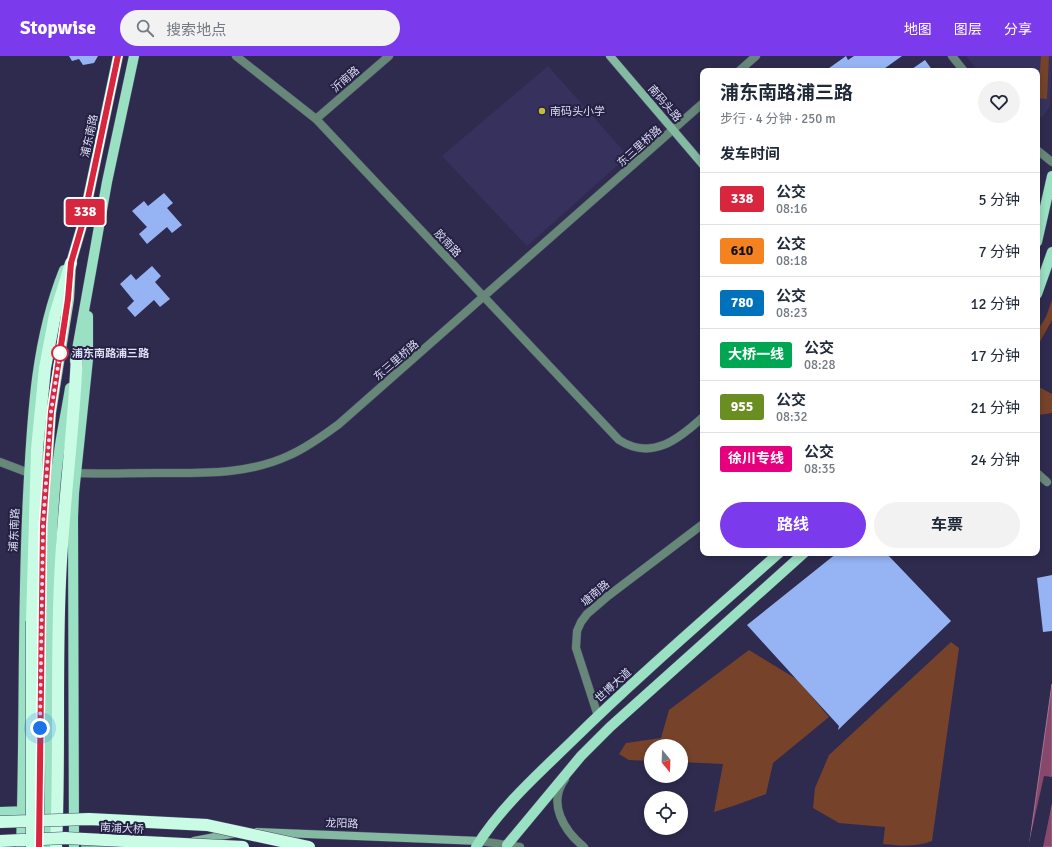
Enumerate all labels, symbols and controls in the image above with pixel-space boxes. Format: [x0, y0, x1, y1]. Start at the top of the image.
search box [120, 10, 400, 46]
text: Stopwise [20, 16, 96, 40]
icon: search [134, 17, 156, 39]
text: 搜索地点 [166, 21, 226, 39]
text: 地图 [904, 21, 932, 38]
text: 图层 [954, 21, 982, 38]
text: 分享 [1004, 21, 1032, 38]
street label: 沂南路 [329, 64, 362, 95]
text: 浦东南路浦三路 [720, 81, 853, 105]
button: heart [978, 81, 1020, 123]
street label: 南码头路 [645, 82, 684, 124]
place label: 南码头小学 [550, 105, 605, 118]
marker: 南码头小学 [537, 106, 547, 116]
text: 步行 · 4 分钟 · 250 m [720, 111, 836, 127]
street label: 浦东南路 [79, 113, 100, 159]
street label: 东三里桥路 [615, 123, 664, 170]
text: 发车时间 [720, 145, 780, 163]
text: 公交 [776, 183, 806, 201]
text: 338 [731, 190, 753, 207]
text: 5 分钟 [979, 191, 1020, 209]
line badge: 338 [62, 199, 108, 225]
text: 08:16 [776, 201, 808, 217]
text: 338 [74, 203, 96, 220]
street label: 胶南路 [432, 227, 464, 260]
text: 公交 [776, 235, 806, 253]
text: 610 [731, 242, 753, 259]
text: 7 分钟 [979, 243, 1020, 261]
text: 08:18 [776, 253, 808, 269]
text: 公交 [776, 287, 806, 305]
text: 780 [731, 294, 753, 311]
text: 12 分钟 [970, 295, 1020, 313]
text: 08:23 [776, 305, 808, 321]
street label: 东三里桥路 [371, 337, 421, 383]
text: 公交 [804, 339, 834, 357]
marker: 浦东南路浦三路 [51, 344, 69, 362]
text: 大桥一线 [728, 346, 784, 363]
place label: 浦东南路浦三路 [72, 347, 150, 360]
text: 17 分钟 [970, 347, 1020, 365]
text: 08:28 [804, 357, 836, 373]
text: 公交 [776, 391, 806, 409]
text: 955 [731, 398, 753, 415]
text: 21 分钟 [970, 399, 1020, 417]
text: 08:32 [776, 409, 808, 425]
text: 公交 [804, 443, 834, 461]
text: 徐川专线 [728, 450, 784, 467]
text: 24 分钟 [970, 451, 1020, 469]
text: 08:35 [804, 461, 836, 477]
button: 路线 [720, 502, 866, 548]
button: 车票 [874, 502, 1020, 548]
street label: 浦东南路 [7, 508, 22, 552]
street label: 塘南路 [579, 578, 612, 609]
street label: 世博大道 [593, 666, 634, 705]
your location [30, 718, 50, 738]
north arrow [644, 739, 688, 783]
map controls [644, 739, 688, 835]
button: locate [644, 791, 688, 835]
street label: 龙阳路 [325, 816, 359, 831]
street label: 南浦大桥 [100, 821, 144, 836]

